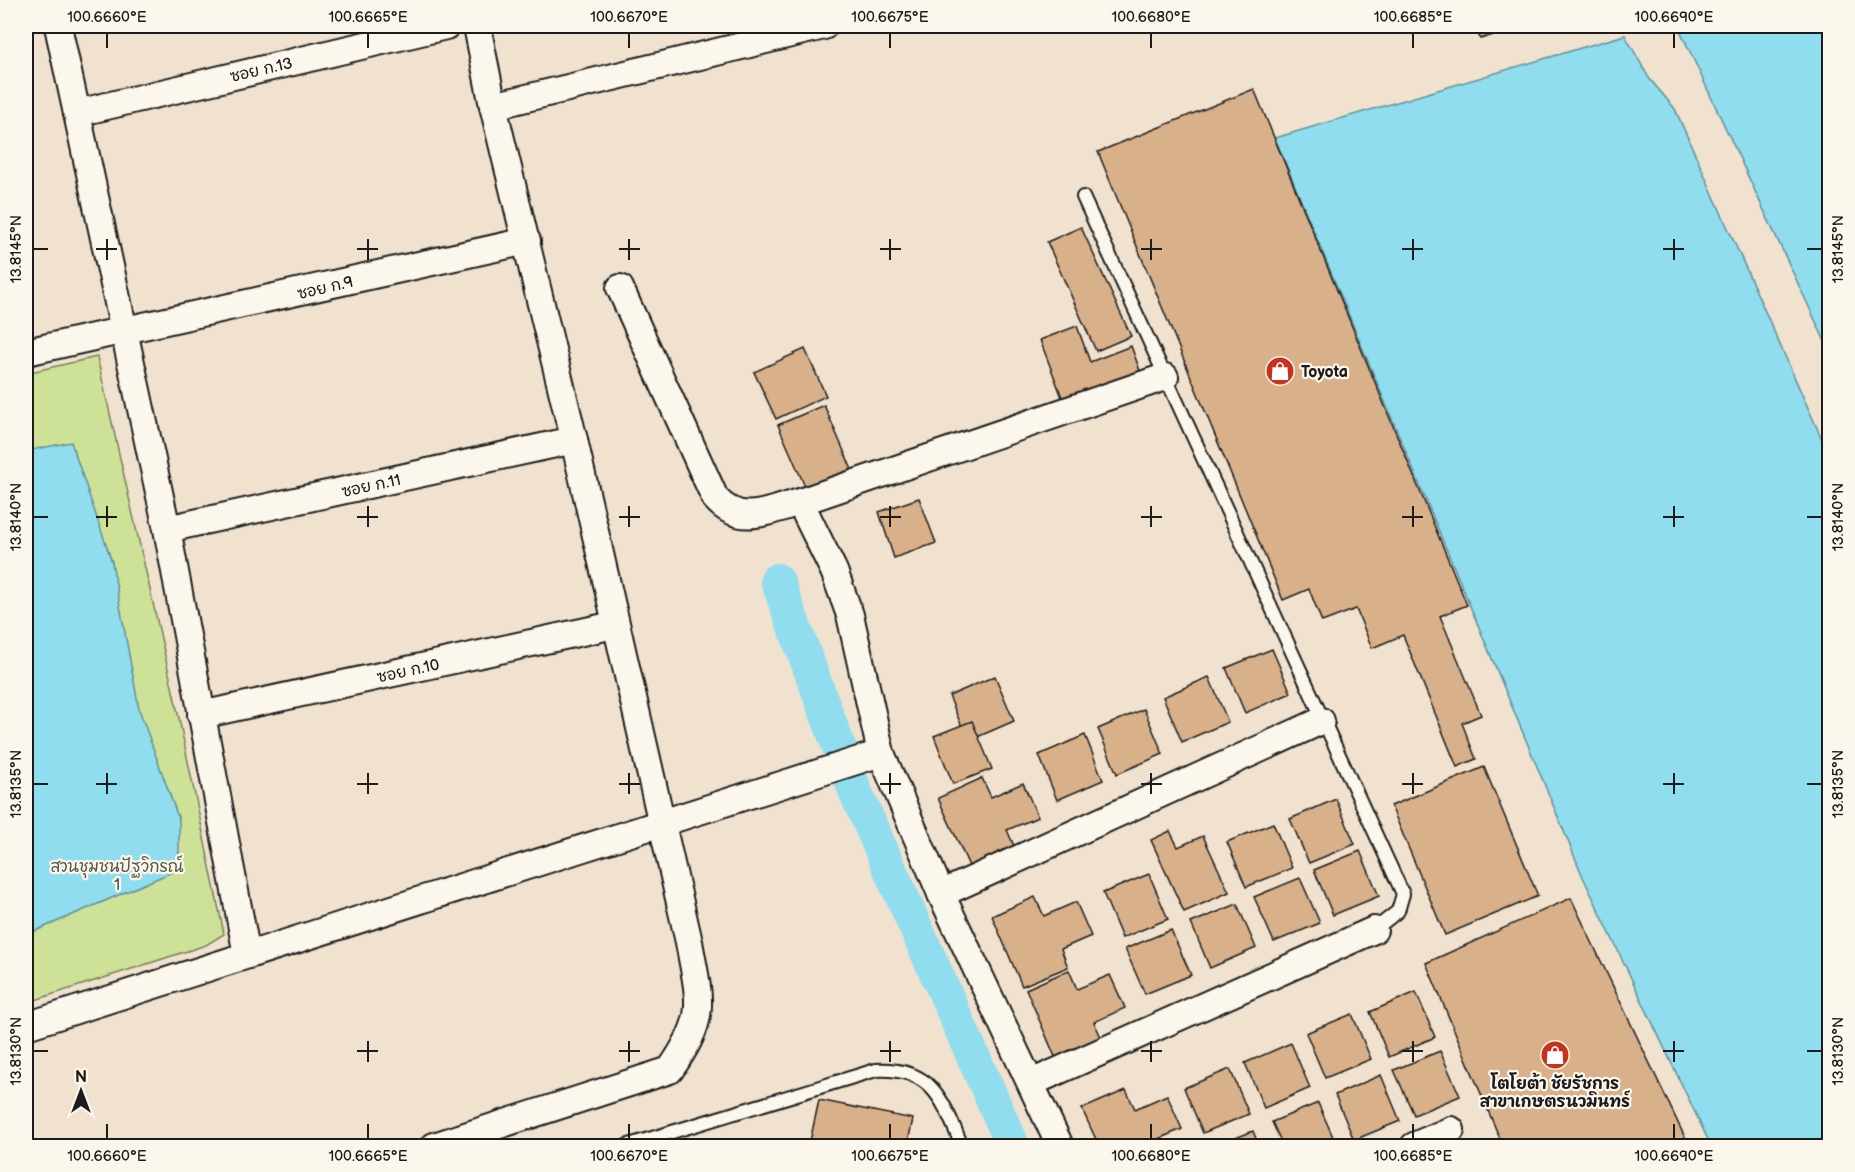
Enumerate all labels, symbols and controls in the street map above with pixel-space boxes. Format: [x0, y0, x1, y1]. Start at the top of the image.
text: 100.6660°E [67, 8, 147, 27]
text: 100.6665°E [328, 8, 408, 27]
text: 100.6670°E [590, 8, 668, 27]
text: 100.6675°E [851, 8, 929, 27]
text: 100.6680°E [1111, 8, 1191, 27]
text: 100.6685°E [1374, 8, 1452, 27]
text: 100.6690°E [1635, 8, 1714, 27]
street label: ซอย ก.13 [228, 54, 295, 87]
text: 13.8145°N [7, 215, 26, 283]
text: 13.8145°N [1829, 215, 1848, 283]
street label: ซอย ก.9 [296, 273, 355, 304]
shop icon: Toyota [1264, 355, 1296, 387]
place label: Toyota [1301, 363, 1348, 382]
street label: ซอย ก.11 [340, 471, 403, 502]
text: 13.8140°N [7, 483, 26, 551]
text: 13.8140°N [1829, 483, 1848, 551]
street label: ซอย ก.10 [375, 656, 441, 687]
text: 13.8135°N [7, 750, 26, 818]
text: 13.8135°N [1829, 750, 1848, 818]
park label: สวนชุมชนปัฐวิกรณ์ 1 [50, 855, 184, 895]
text: 13.8130°N [7, 1017, 26, 1085]
text: 13.8130°N [1829, 1017, 1848, 1085]
shop icon: โตโยต้า ชัยรัชการ สาขาเกษตรนวมินทร์ [1539, 1039, 1571, 1071]
north arrow [51, 1061, 111, 1121]
text: N [75, 1068, 87, 1087]
place label: โตโยต้า ชัยรัชการ สาขาเกษตรนวมินทร์ [1480, 1072, 1630, 1112]
text: 100.6660°E [67, 1147, 147, 1166]
text: 100.6665°E [328, 1147, 408, 1166]
text: 100.6670°E [590, 1147, 668, 1166]
text: 100.6675°E [851, 1147, 929, 1166]
text: 100.6680°E [1111, 1147, 1191, 1166]
text: 100.6685°E [1374, 1147, 1452, 1166]
text: 100.6690°E [1635, 1147, 1714, 1166]

